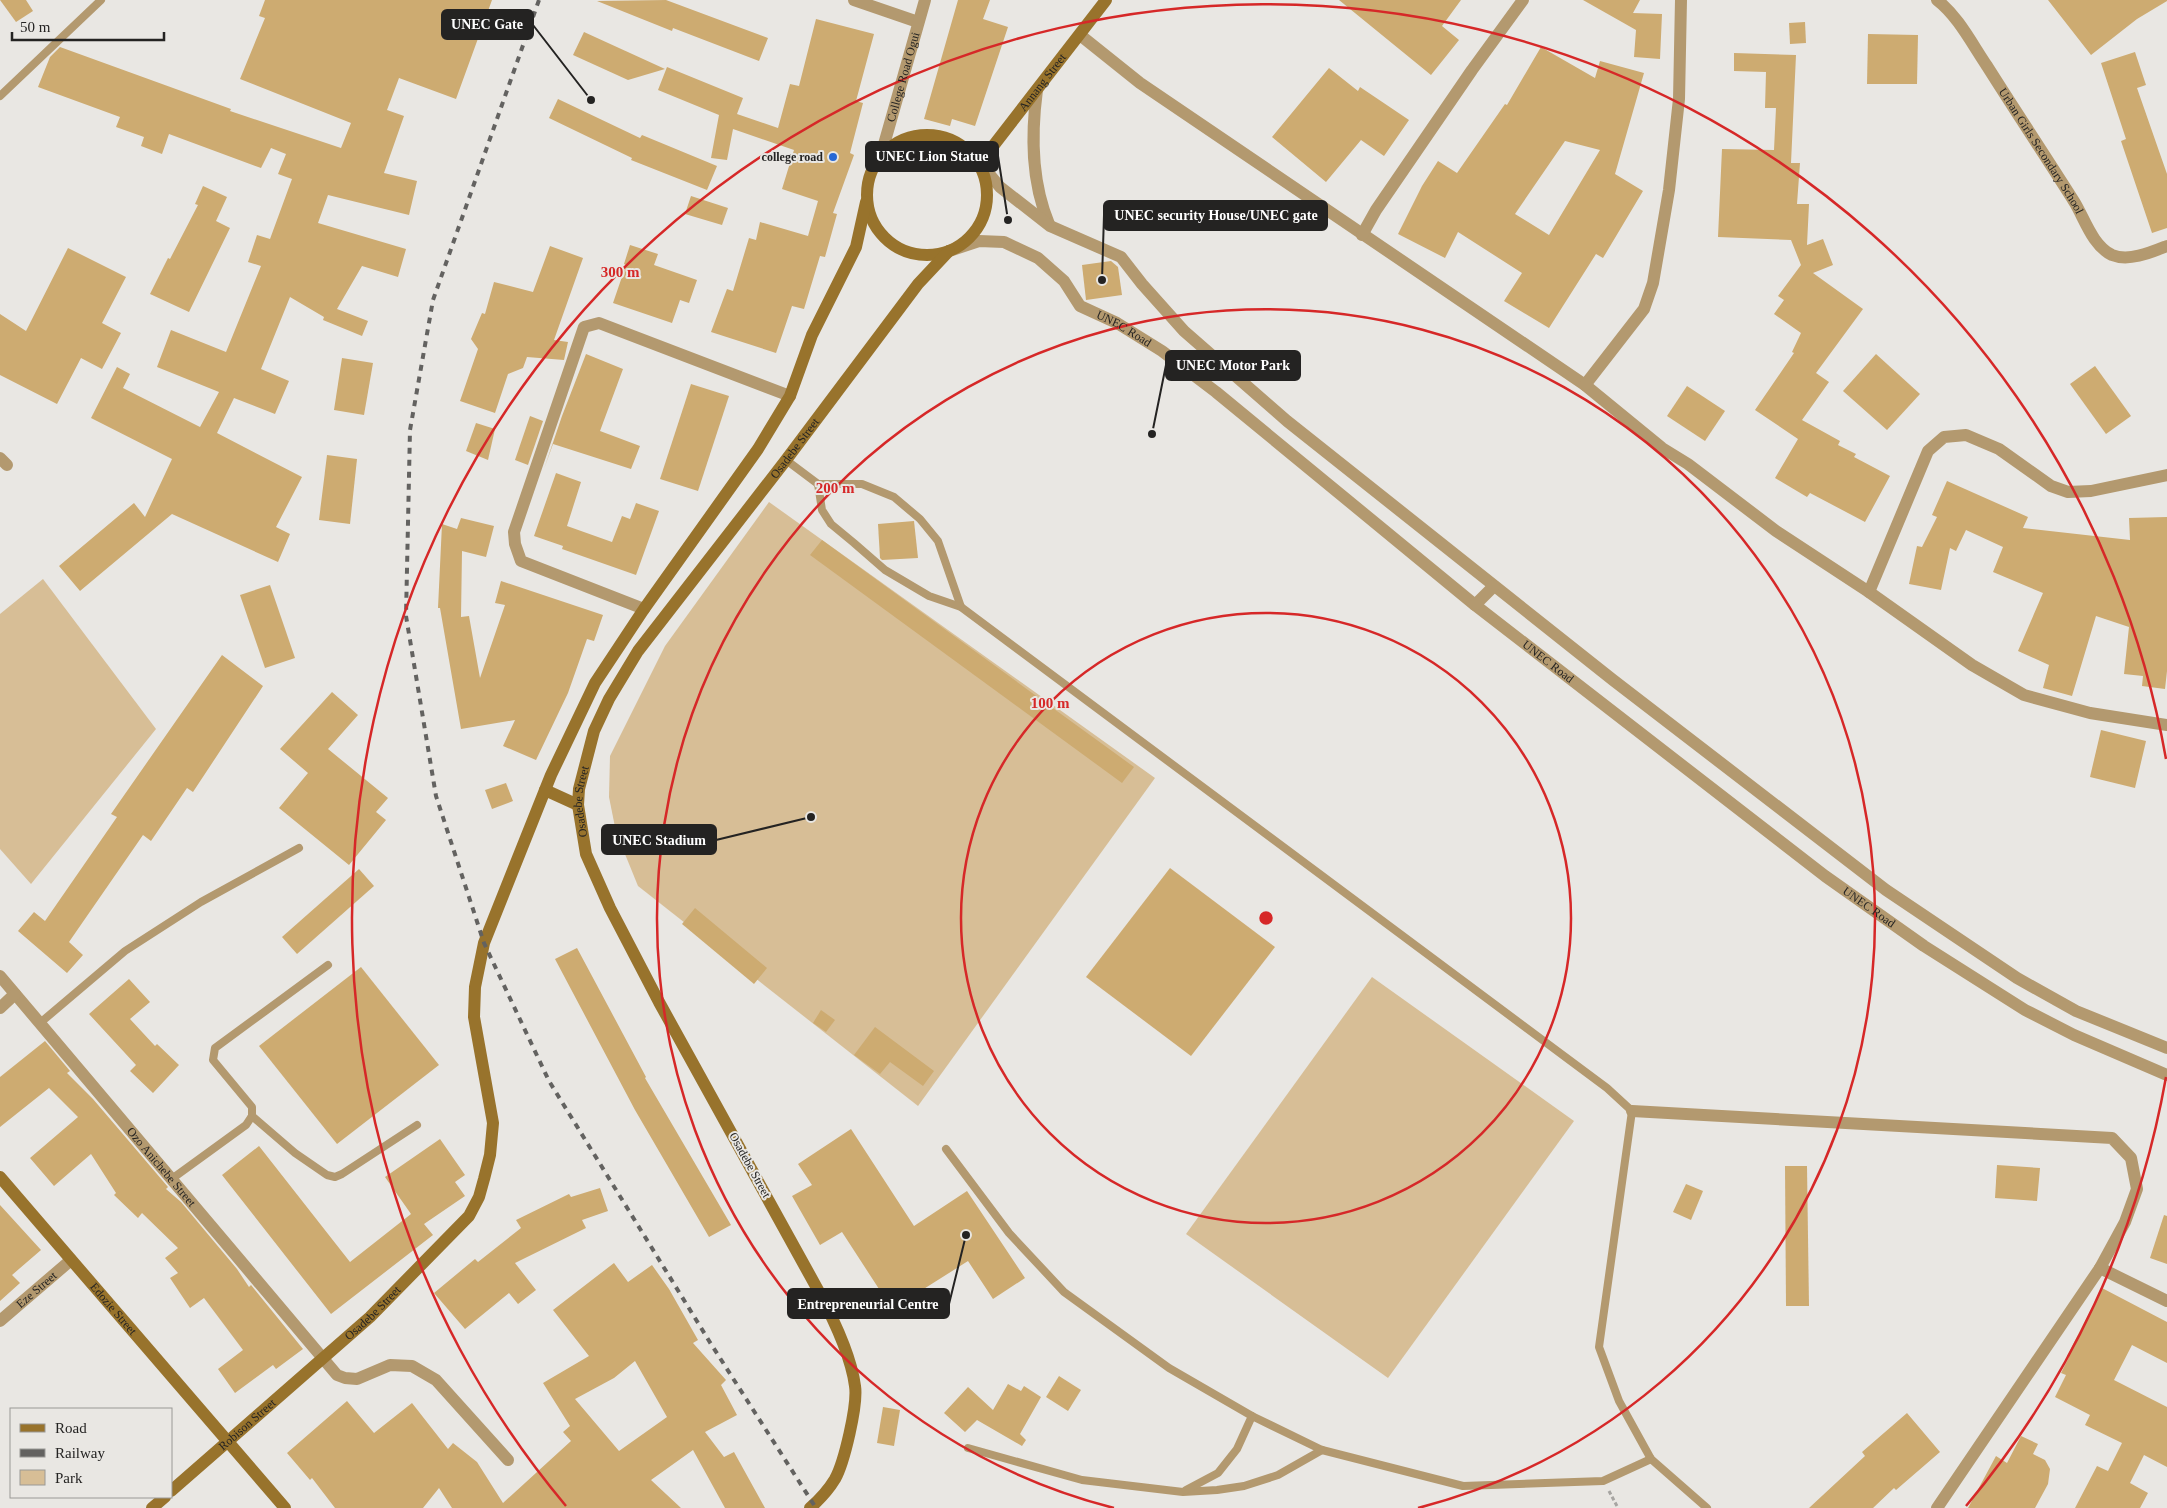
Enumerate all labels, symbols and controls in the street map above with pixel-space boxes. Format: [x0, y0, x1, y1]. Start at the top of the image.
scale bar [12, 10, 165, 42]
callout: UNEC Gate [442, 10, 533, 39]
text: UNEC Gate [451, 17, 523, 32]
text: 50 m [20, 19, 51, 35]
street label: College Road Ogui [884, 30, 923, 124]
street label: Annang Street [1016, 50, 1069, 114]
street label: Urban Girls Secondary School [1996, 85, 2087, 217]
callout: UNEC Lion Statue [866, 142, 998, 171]
text: UNEC Lion Statue [876, 149, 988, 164]
place label: college road [762, 150, 823, 164]
marker: college road [827, 151, 839, 163]
callout: UNEC security House/UNEC gate [1104, 201, 1327, 230]
text: UNEC security House/UNEC gate [1114, 208, 1318, 223]
text: 300 m [601, 264, 640, 280]
street label: UNEC Road [1094, 308, 1154, 350]
callout: UNEC Motor Park [1166, 351, 1300, 380]
text: UNEC Motor Park [1176, 358, 1290, 373]
street label: Osadebe Street [767, 415, 822, 481]
text: 200 m [816, 480, 855, 496]
street label: UNEC Road [1520, 637, 1577, 686]
text: 100 m [1031, 695, 1070, 711]
street label: Osadebe Street [571, 764, 592, 838]
callout: UNEC Stadium [602, 825, 716, 854]
text: UNEC Stadium [612, 833, 706, 848]
street label: UNEC Road [1840, 884, 1898, 930]
centre of rings [1257, 909, 1275, 927]
street label: Ozo Anichebe Street [124, 1125, 199, 1210]
street label: Osadebe Street [726, 1130, 774, 1201]
street label: Eze Street [13, 1268, 60, 1311]
street label: Edozie Street [87, 1280, 140, 1338]
street label: Osadebe Street [342, 1282, 404, 1343]
callout: Entrepreneurial Centre [788, 1289, 949, 1318]
text: Entrepreneurial Centre [797, 1297, 939, 1312]
street label: Robison Street [216, 1395, 279, 1453]
legend [10, 1408, 172, 1498]
text: Road [55, 1420, 87, 1436]
text: Railway [55, 1445, 105, 1461]
text: Park [55, 1470, 83, 1486]

